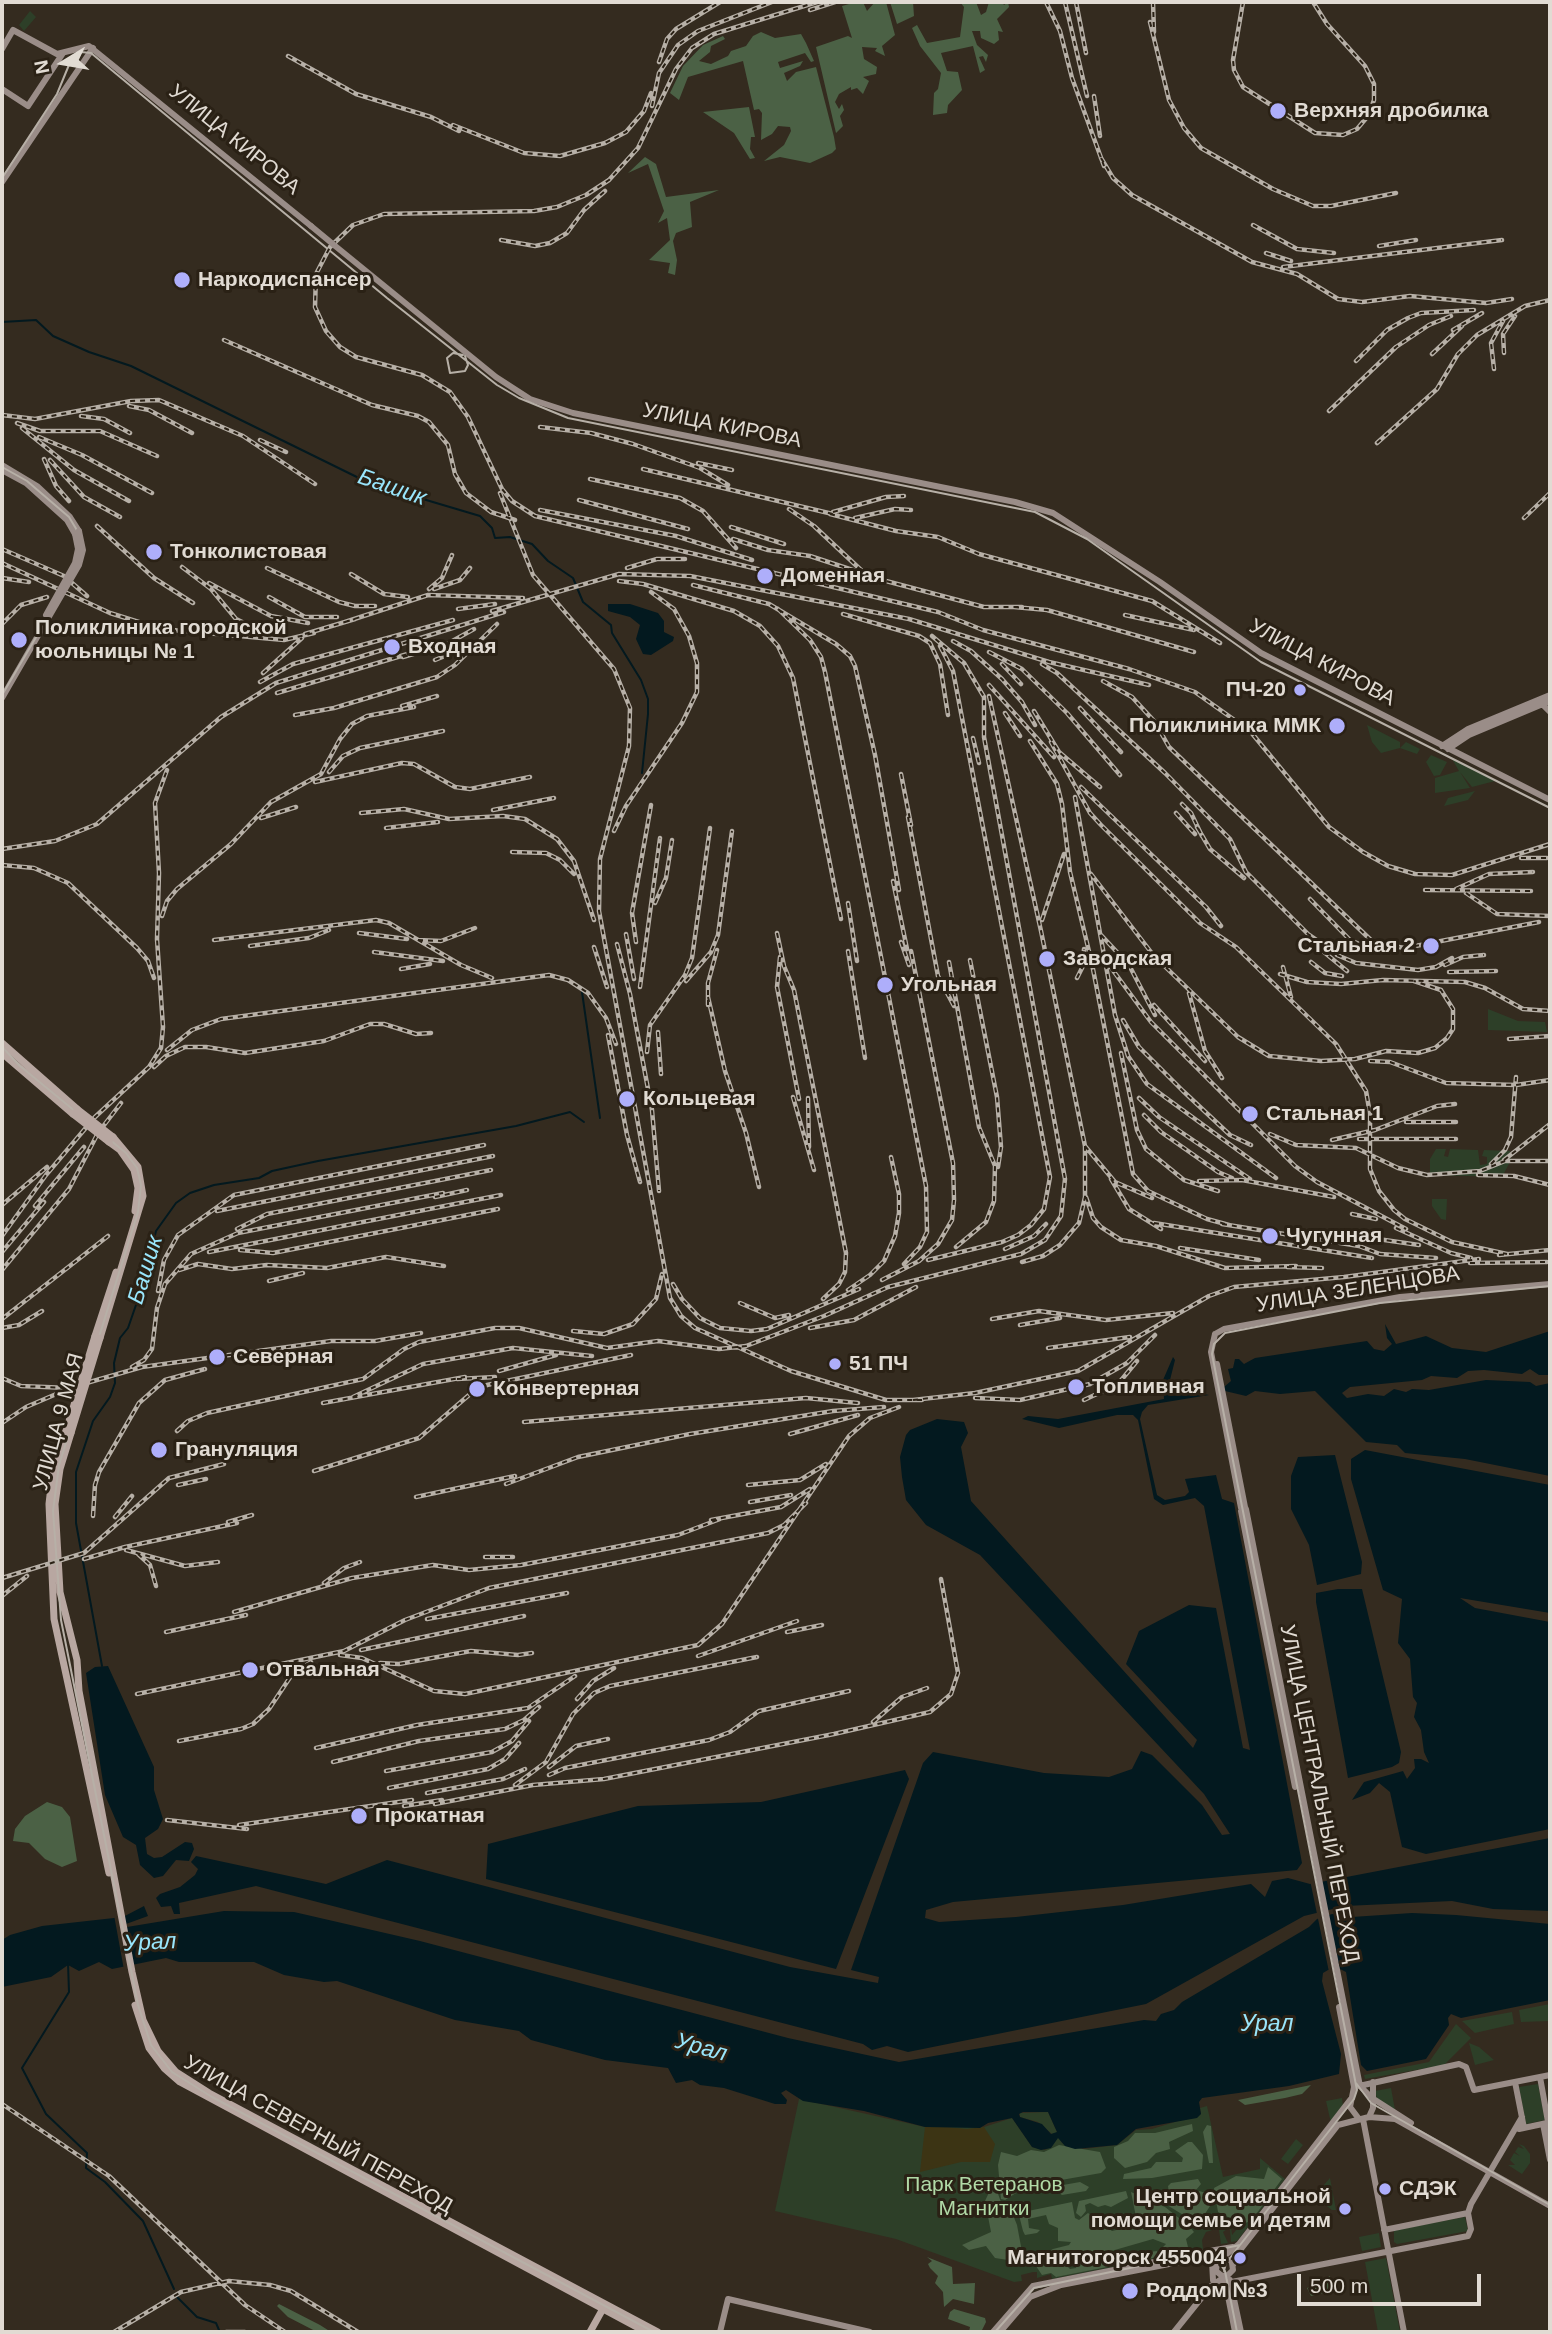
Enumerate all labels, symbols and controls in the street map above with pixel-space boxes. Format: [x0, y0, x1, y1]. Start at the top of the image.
north arrow [28, 28, 98, 98]
text: N [30, 58, 54, 76]
street label: УЛИЦА КИРОВА [163, 79, 305, 201]
place label: Верхняя дробилка [1294, 98, 1488, 124]
marker: Верхняя дробилка [1268, 101, 1288, 121]
place label: Наркодиспансер [198, 267, 372, 293]
marker: Наркодиспансер [172, 270, 192, 290]
street label: УЛИЦА КИРОВА [640, 398, 804, 454]
water label: Башик [354, 463, 430, 513]
place label: Тонколистовая [170, 539, 327, 565]
marker: Тонколистовая [144, 542, 164, 562]
place label: Доменная [781, 563, 885, 589]
marker: Доменная [755, 566, 775, 586]
street label: УЛИЦА КИРОВА [1245, 614, 1399, 712]
place label: Поликлиника городской юольницы № 1 [35, 615, 287, 665]
marker: Поликлиника городской юольницы № 1 [9, 630, 29, 650]
place label: Входная [408, 634, 497, 660]
marker: Входная [382, 637, 402, 657]
place label: ПЧ-20 [1226, 677, 1286, 703]
marker: ПЧ-20 [1292, 682, 1308, 698]
place label: Поликлиника ММК [1129, 713, 1321, 739]
marker: Поликлиника ММК [1327, 716, 1347, 736]
place label: Стальная 2 [1297, 933, 1415, 959]
marker: Стальная 2 [1421, 936, 1441, 956]
place label: Заводская [1063, 946, 1172, 972]
marker: Заводская [1037, 949, 1057, 969]
place label: Угольная [901, 972, 997, 998]
marker: Угольная [875, 975, 895, 995]
place label: Кольцевая [643, 1086, 756, 1112]
marker: Кольцевая [617, 1089, 637, 1109]
place label: Стальная 1 [1266, 1101, 1384, 1127]
marker: Стальная 1 [1240, 1104, 1260, 1124]
place label: Чугунная [1286, 1223, 1382, 1249]
marker: Чугунная [1260, 1226, 1280, 1246]
water label: Башик [122, 1232, 170, 1308]
street label: УЛИЦА ЗЕЛЕНЦОВА [1255, 1262, 1461, 1318]
place label: Северная [233, 1344, 334, 1370]
marker: Северная [207, 1347, 227, 1367]
street label: УЛИЦА 9 МАЯ [29, 1351, 89, 1493]
place label: 51 ПЧ [849, 1351, 908, 1377]
marker: 51 ПЧ [827, 1356, 843, 1372]
place label: Топливная [1092, 1374, 1205, 1400]
place label: Конвертерная [493, 1376, 640, 1402]
marker: Топливная [1066, 1377, 1086, 1397]
marker: Конвертерная [467, 1379, 487, 1399]
place label: Грануляция [175, 1437, 298, 1463]
marker: Грануляция [149, 1440, 169, 1460]
street label: УЛИЦА ЦЕНТРАЛЬНЫЙ ПЕРЕХОД [1274, 1623, 1364, 1965]
place label: Отвальная [266, 1657, 380, 1683]
marker: Отвальная [240, 1660, 260, 1680]
place label: Прокатная [375, 1803, 485, 1829]
marker: Прокатная [349, 1806, 369, 1826]
water label: Урал [123, 1928, 177, 1958]
water label: Урал [1241, 2011, 1293, 2039]
water label: Урал [672, 2028, 730, 2068]
street label: УЛИЦА СЕВЕРНЫЙ ПЕРЕХОД [179, 2050, 457, 2220]
park label: Парк Ветеранов Магнитки [905, 2172, 1063, 2222]
place label: СДЭК [1399, 2176, 1457, 2202]
marker: СДЭК [1377, 2181, 1393, 2197]
place label: Центр социальной помощи семье и детям [1091, 2184, 1331, 2234]
marker: Центр социальной помощи семье и детям [1337, 2201, 1353, 2217]
place label: Магнитогорск 455004 [1007, 2245, 1226, 2271]
marker: Магнитогорск 455004 [1232, 2250, 1248, 2266]
scale bar [1300, 2260, 1484, 2304]
text: 500 m [1310, 2274, 1368, 2297]
place label: Роддом №3 [1146, 2278, 1268, 2304]
marker: Роддом №3 [1120, 2281, 1140, 2301]

